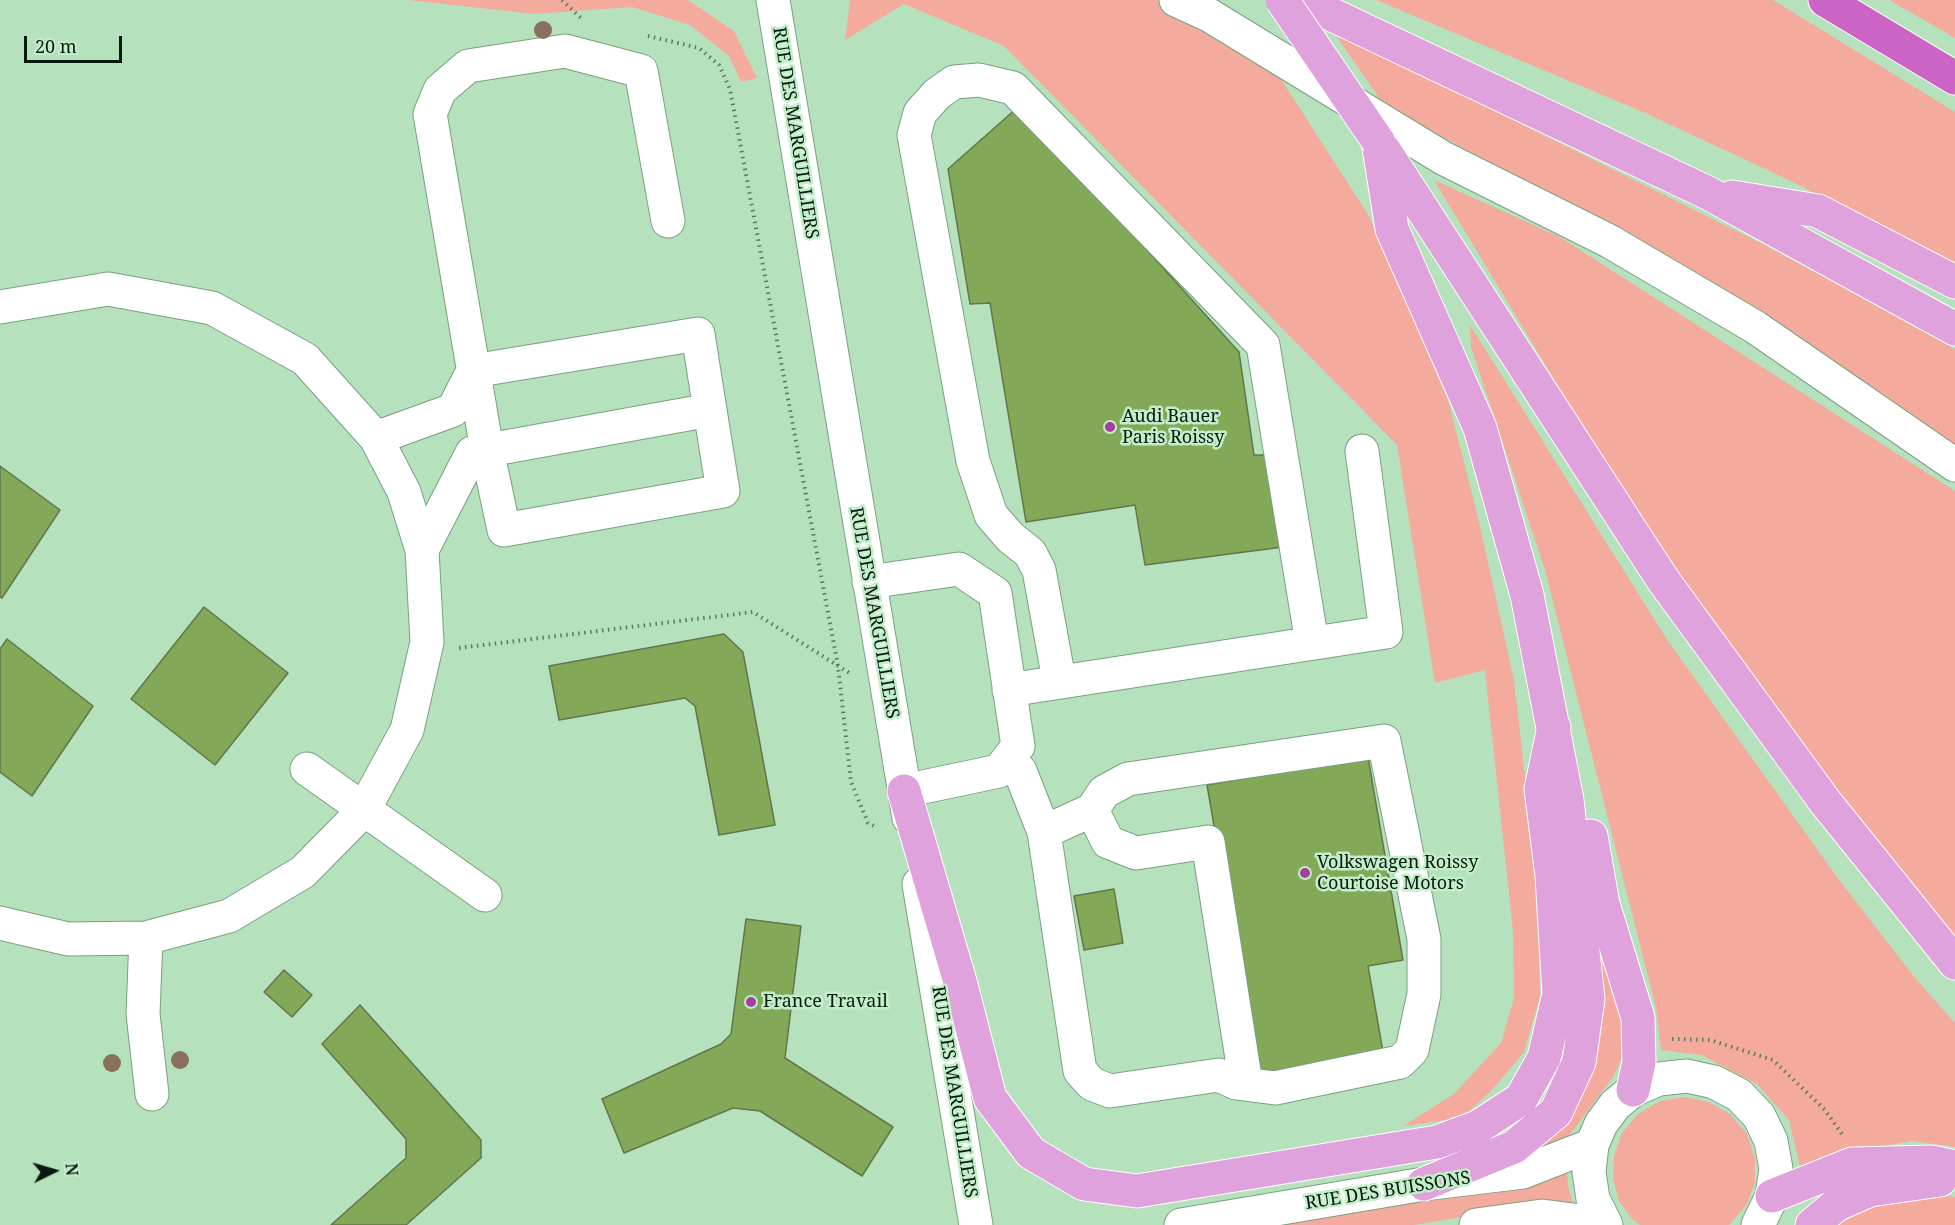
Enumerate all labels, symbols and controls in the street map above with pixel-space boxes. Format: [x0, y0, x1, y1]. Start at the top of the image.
scale bar [27, 24, 124, 62]
street label: RUE DES MARGUILLIERS [768, 25, 822, 241]
text: 20 m [35, 34, 77, 58]
place label: Audi Bauer Paris Roissy [1122, 406, 1224, 448]
marker: Audi Bauer Paris Roissy [1103, 420, 1117, 434]
street label: RUE DES MARGUILLIERS [845, 506, 903, 720]
place label: Volkswagen Roissy Courtoise Motors [1317, 852, 1478, 894]
marker: Volkswagen Roissy Courtoise Motors [1298, 866, 1312, 880]
street label: RUE DES MARGUILLIERS [927, 984, 981, 1200]
place label: France Travail [763, 991, 888, 1013]
marker: France Travail [744, 995, 758, 1009]
north arrow [24, 1141, 84, 1201]
text: N [60, 1162, 83, 1177]
street label: RUE DES BUISSONS [1304, 1167, 1472, 1215]

